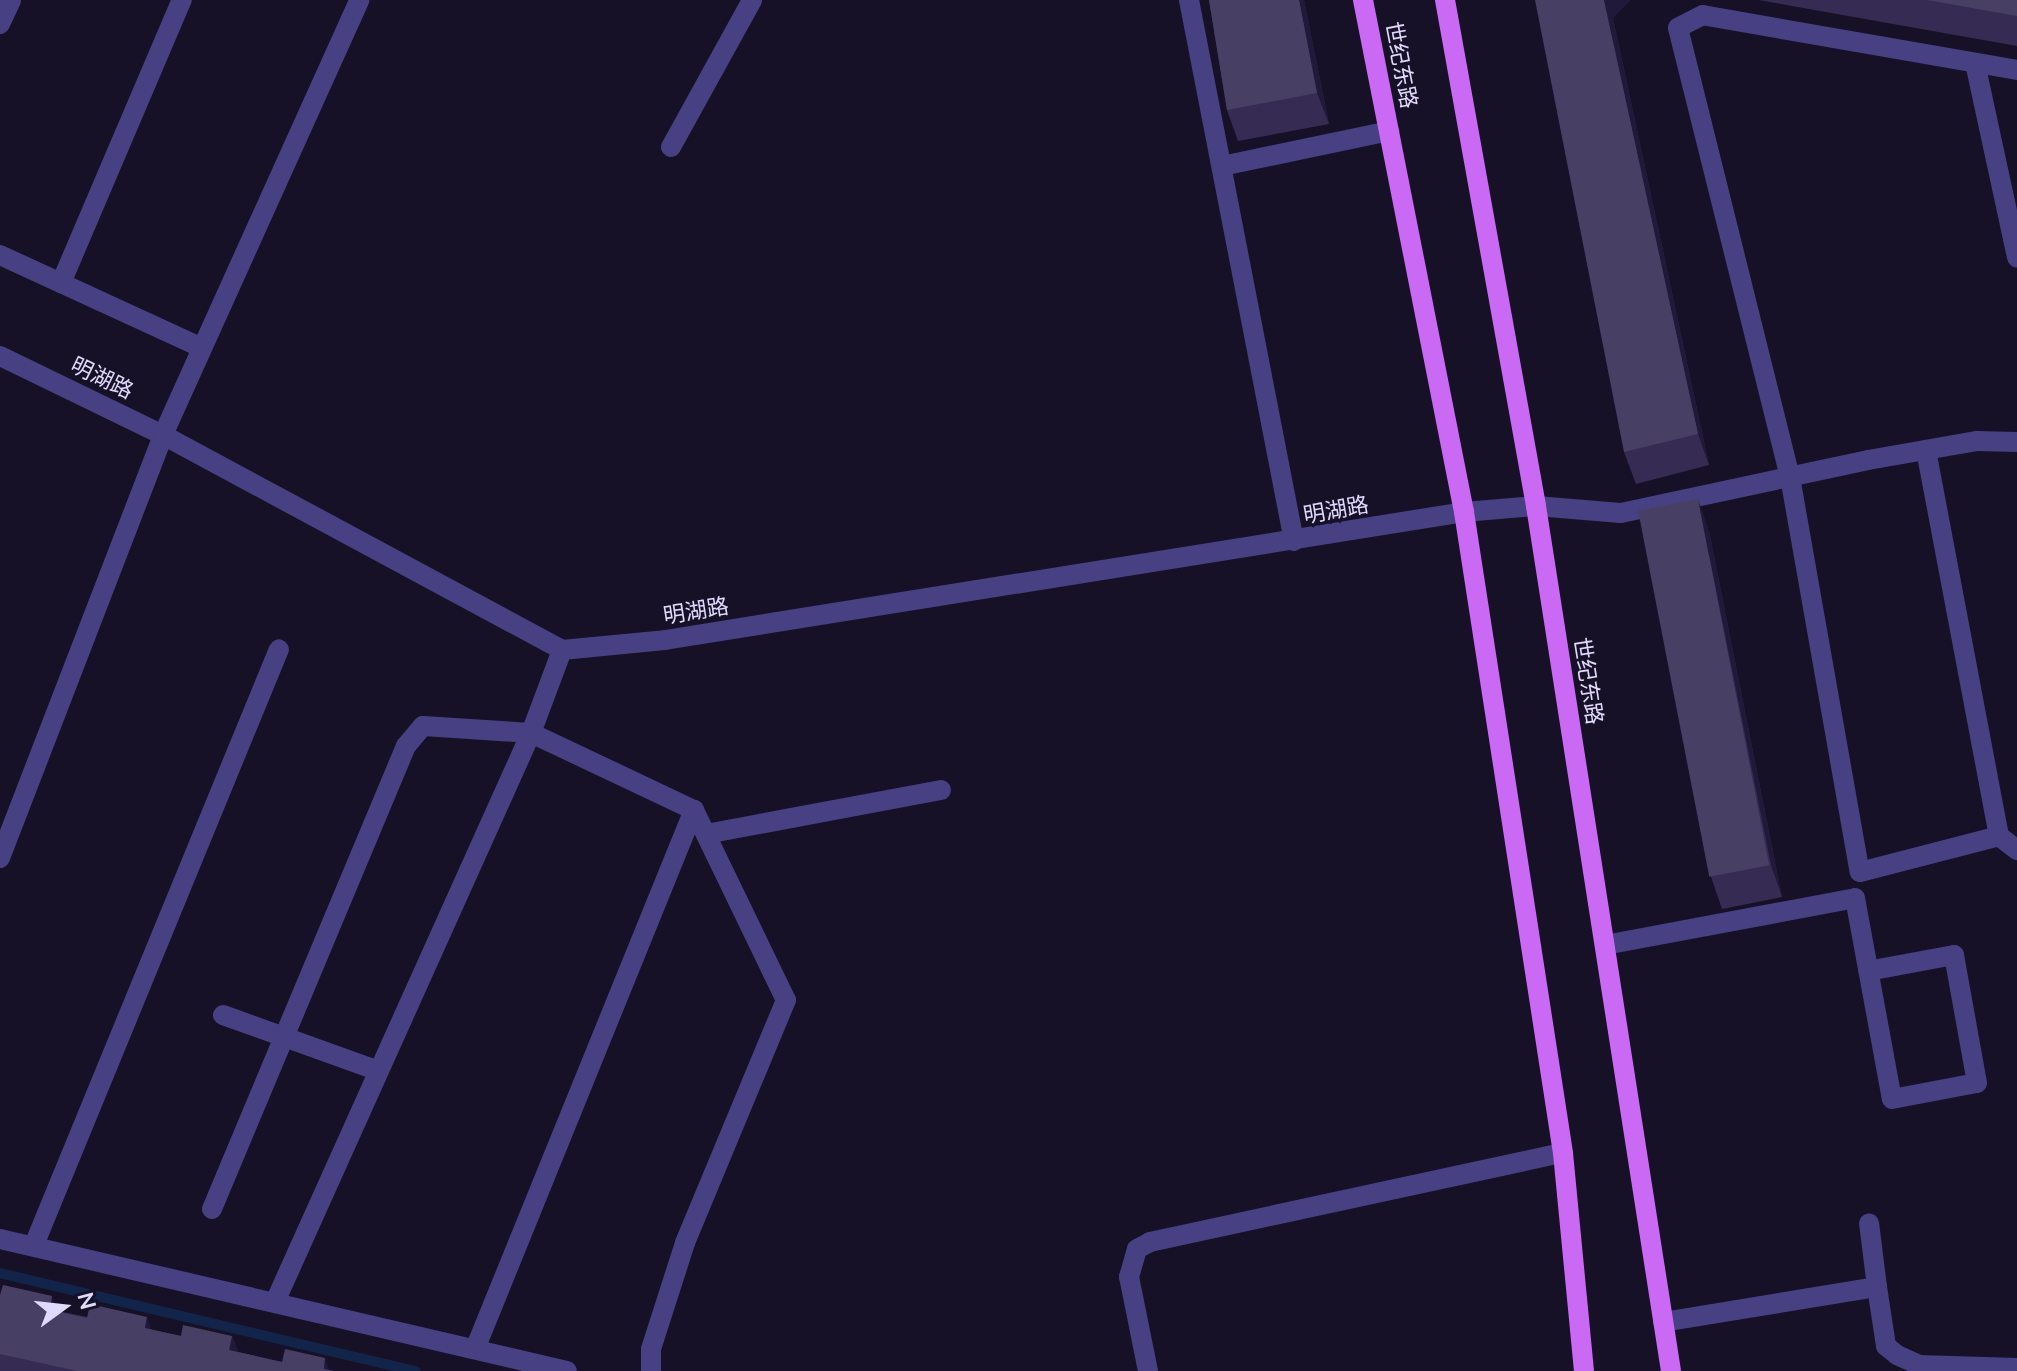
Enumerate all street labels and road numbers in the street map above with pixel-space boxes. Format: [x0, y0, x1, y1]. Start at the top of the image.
street label: 世纪东路 [1380, 19, 1422, 111]
street label: 明湖路 [67, 352, 137, 404]
street label: 明湖路 [1301, 491, 1371, 529]
street label: 明湖路 [661, 593, 731, 629]
street label: 世纪东路 [1568, 635, 1608, 727]

